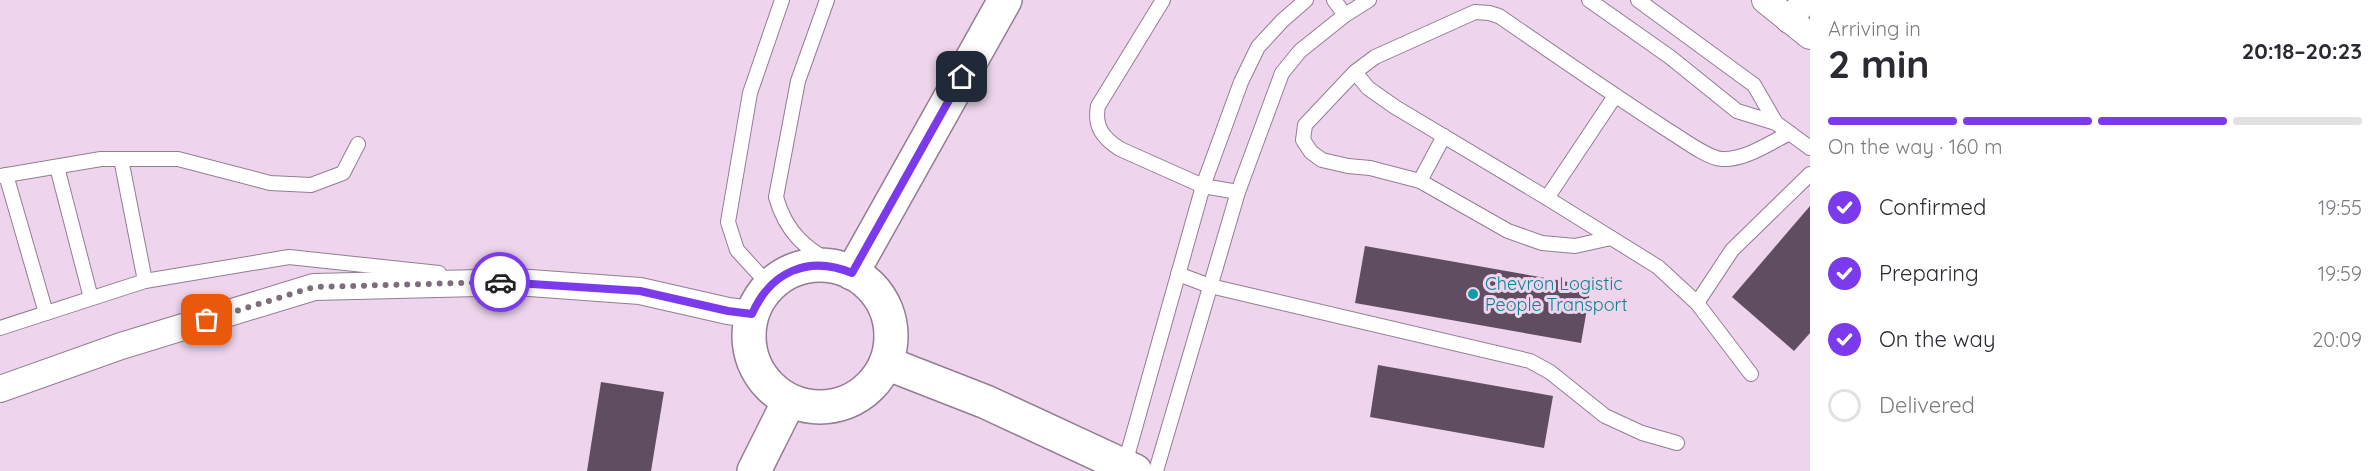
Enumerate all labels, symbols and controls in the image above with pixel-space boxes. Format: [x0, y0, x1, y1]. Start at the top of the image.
text: Arriving in [1828, 16, 1921, 41]
text: 20:18–20:23 [2242, 37, 2362, 65]
text: 2 min [1828, 39, 1930, 88]
pin [936, 51, 987, 102]
icon: home [945, 60, 978, 93]
text: On the way · 160 m [1828, 134, 2002, 159]
icon: check [1828, 191, 1861, 224]
text: Confirmed [1879, 193, 1986, 221]
text: 19:55 [2318, 195, 2362, 220]
courier [470, 252, 530, 312]
icon: check [1828, 257, 1861, 290]
text: Preparing [1879, 259, 1979, 287]
text: 19:59 [2318, 261, 2362, 286]
icon: car [484, 266, 517, 299]
place label: Chevron Logistic People Transport [1485, 272, 1628, 316]
marker: Chevron Logistic People Transport [1466, 287, 1480, 301]
pin [181, 294, 232, 345]
icon: bag [190, 303, 223, 336]
icon: check [1828, 323, 1861, 356]
text: On the way [1879, 325, 1995, 353]
text: 20:09 [2312, 327, 2362, 352]
text: Delivered [1879, 391, 1975, 419]

